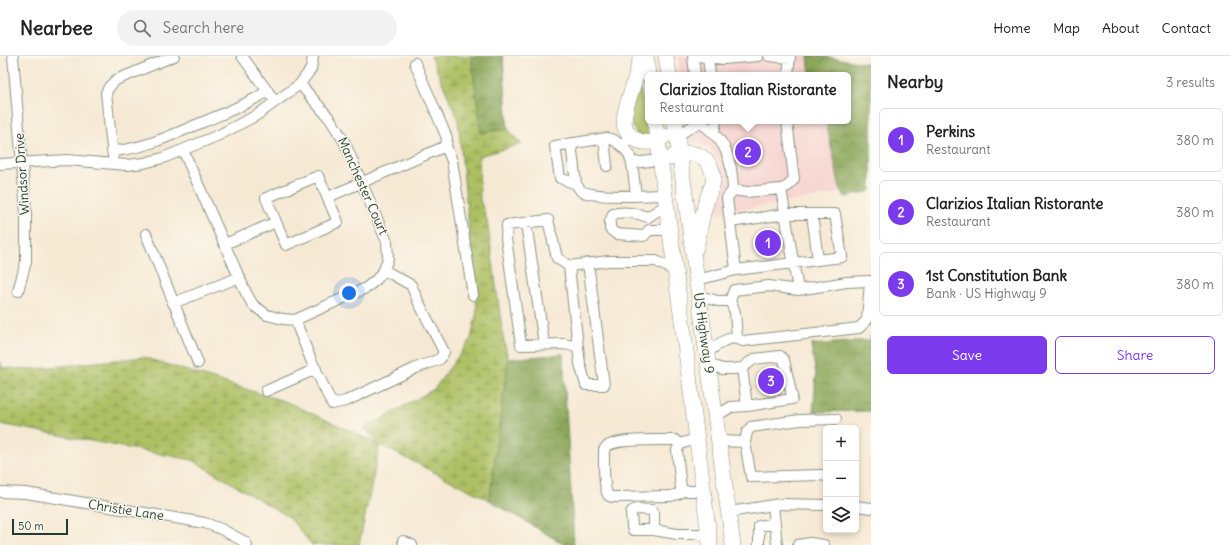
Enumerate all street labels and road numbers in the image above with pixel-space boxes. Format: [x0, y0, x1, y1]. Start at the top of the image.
street label: Windsor Drive [11, 132, 33, 216]
street label: Manchester Court [334, 135, 392, 238]
street label: US Highway 9 [690, 291, 718, 375]
street label: Christie Lane [87, 496, 165, 524]

